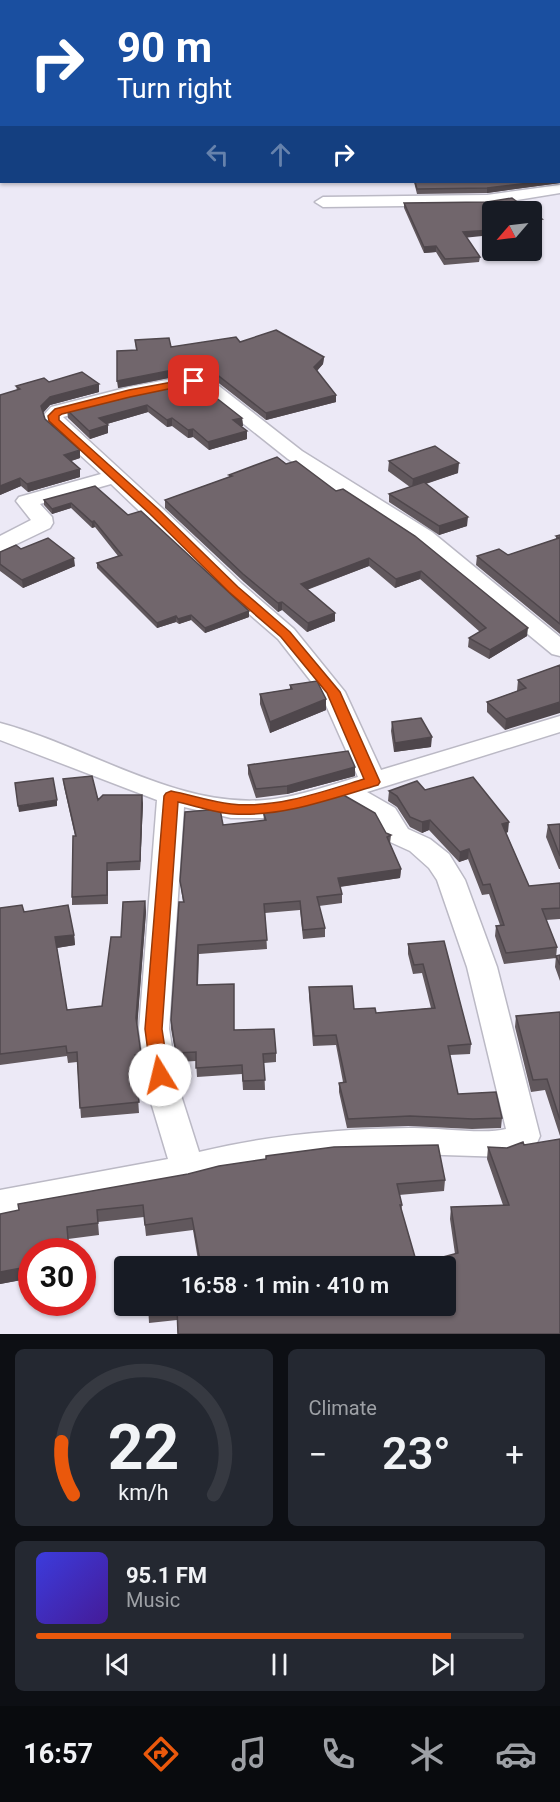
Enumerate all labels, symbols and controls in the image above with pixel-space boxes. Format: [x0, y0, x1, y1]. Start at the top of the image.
text: 90 m [117, 23, 212, 72]
icon: right [18, 24, 96, 102]
text: Turn right [117, 73, 232, 105]
icon: left [201, 138, 234, 171]
icon: ahead [264, 138, 297, 171]
icon: right [327, 138, 360, 171]
north arrow [482, 201, 542, 261]
map controls [482, 201, 542, 261]
pin [168, 355, 219, 406]
icon: arrive [177, 364, 210, 397]
position arrow [128, 1043, 192, 1107]
speed limit sign: 30 [18, 1238, 96, 1316]
text: 16:58 · 1 min · 410 m [181, 1273, 389, 1298]
text: Climate [309, 1396, 377, 1420]
text: 22 [108, 1411, 180, 1484]
text: 23° [382, 1427, 451, 1480]
text: − [309, 1435, 327, 1474]
text: + [505, 1435, 524, 1474]
text: km/h [119, 1480, 169, 1505]
text: 95.1 FM [126, 1563, 207, 1588]
text: Music [126, 1588, 180, 1612]
icon: previous [101, 1648, 134, 1681]
icon: pause [263, 1648, 296, 1681]
icon: next [426, 1648, 459, 1681]
icon: directions [140, 1733, 182, 1775]
icon: music [228, 1733, 270, 1775]
icon: phone [317, 1733, 359, 1775]
icon: climate [406, 1733, 448, 1775]
icon: car [495, 1733, 537, 1775]
text: 16:57 [23, 1738, 93, 1770]

